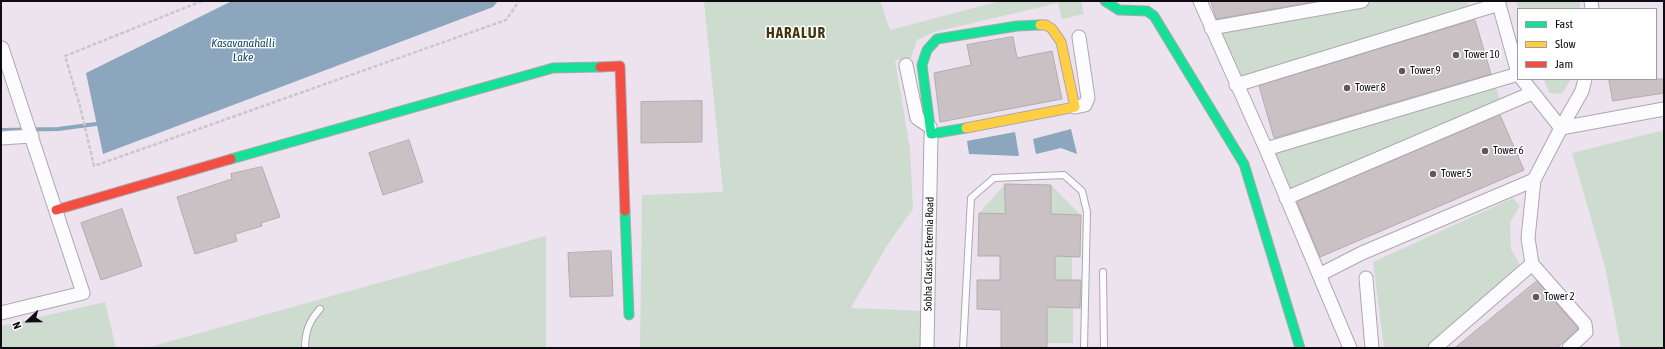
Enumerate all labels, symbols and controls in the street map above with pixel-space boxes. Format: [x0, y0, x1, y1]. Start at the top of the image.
legend [1517, 8, 1657, 80]
text: Fast [1555, 17, 1573, 31]
district label: HARALUR [766, 24, 826, 42]
water label: Kasavanahalli Lake [211, 36, 275, 64]
text: Slow [1555, 37, 1576, 51]
place label: Tower 10 [1464, 48, 1500, 62]
marker: Tower 10 [1451, 50, 1461, 60]
text: Jam [1555, 57, 1573, 71]
place label: Tower 9 [1410, 64, 1441, 78]
marker: Tower 9 [1397, 66, 1407, 76]
place label: Tower 8 [1355, 81, 1386, 95]
marker: Tower 8 [1342, 83, 1352, 93]
place label: Tower 6 [1493, 144, 1524, 158]
marker: Tower 6 [1480, 146, 1490, 156]
place label: Tower 5 [1441, 167, 1472, 181]
marker: Tower 5 [1428, 169, 1438, 179]
street label: Sobha Classic & Eternia Road [921, 197, 937, 311]
place label: Tower 2 [1544, 290, 1575, 304]
marker: Tower 2 [1531, 292, 1541, 302]
north arrow [8, 301, 48, 341]
text: N [10, 320, 24, 331]

